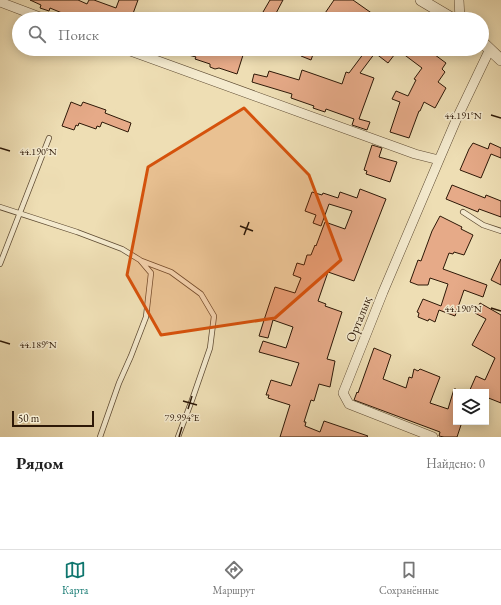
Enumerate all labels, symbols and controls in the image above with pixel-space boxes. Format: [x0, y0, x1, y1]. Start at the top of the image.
search box [12, 12, 489, 56]
icon: search [26, 23, 48, 45]
text: Поиск [58, 25, 99, 44]
text: 44.191°N [444, 109, 482, 122]
text: 44.190°N [19, 145, 57, 158]
street label: Орталық [342, 293, 376, 344]
text: 44.190°N [444, 302, 482, 315]
text: 44.189°N [19, 338, 57, 351]
map controls [453, 389, 489, 425]
button: layers [453, 389, 489, 425]
scale bar [12, 409, 94, 428]
text: 50 m [18, 411, 39, 425]
text: 79.994°E [165, 411, 200, 424]
text: Рядом [16, 452, 64, 474]
text: Найдено: 0 [426, 455, 485, 472]
tab: Карта [62, 559, 88, 597]
tab: Маршрут [213, 559, 255, 597]
tab: Сохранённые [379, 559, 439, 597]

